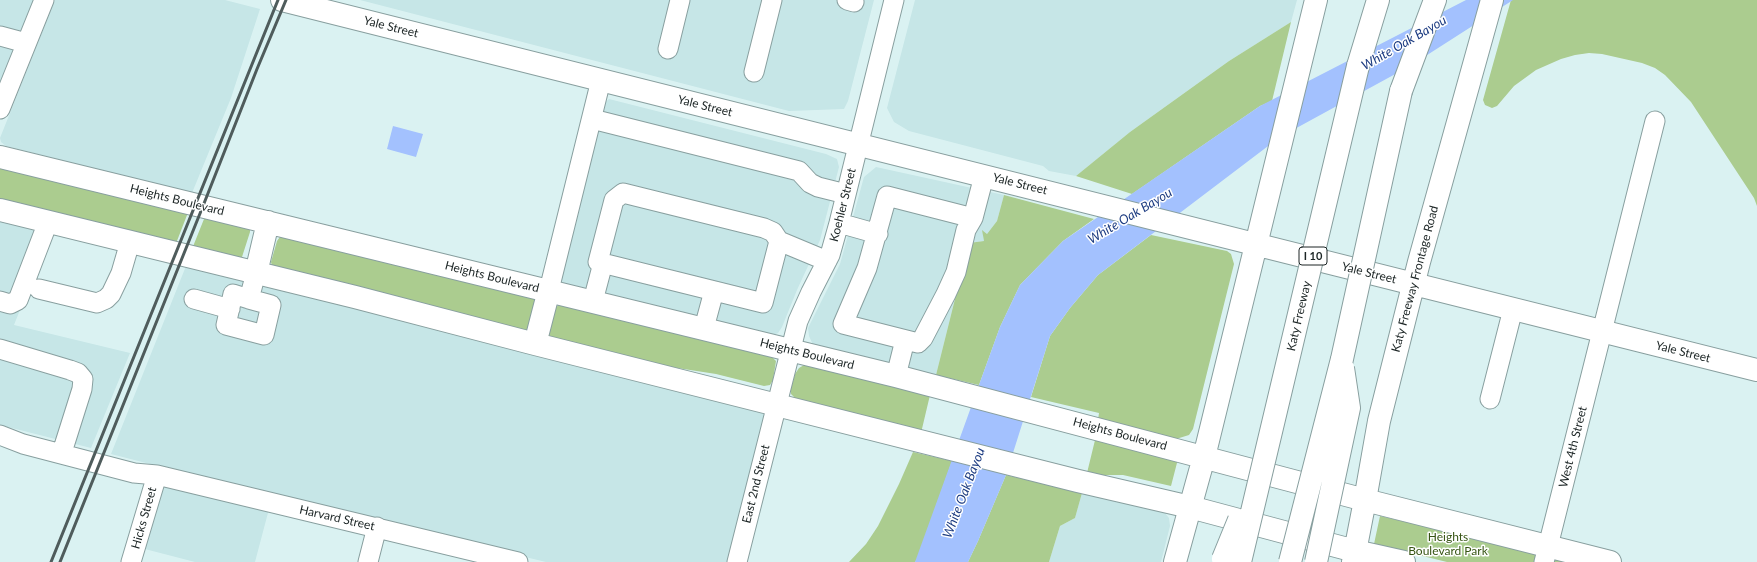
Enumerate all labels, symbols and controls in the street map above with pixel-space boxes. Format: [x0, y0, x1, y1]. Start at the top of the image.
water label: White Oak Bayou [1359, 12, 1449, 74]
street label: Yale Street [362, 13, 420, 41]
street label: Yale Street [676, 92, 734, 120]
street label: Koehler Street [827, 167, 859, 243]
street label: Yale Street [991, 170, 1049, 198]
street label: Heights Boulevard [128, 181, 226, 219]
water label: White Oak Bayou [1085, 185, 1175, 247]
street label: Katy Freeway Frontage Road [1388, 204, 1442, 354]
road number: I 10 [1299, 247, 1327, 265]
street label: Heights Boulevard [443, 258, 541, 296]
street label: Yale Street [1340, 259, 1398, 287]
street label: Katy Freeway [1284, 279, 1314, 353]
street label: Heights Boulevard [758, 335, 856, 373]
street label: Yale Street [1654, 338, 1712, 366]
street label: West 4th Street [1556, 405, 1590, 489]
street label: Heights Boulevard [1071, 415, 1169, 453]
street label: East 2nd Street [739, 443, 773, 525]
water label: White Oak Bayou [940, 446, 988, 540]
street label: Hicks Street [128, 485, 160, 551]
street label: Harvard Street [298, 502, 376, 534]
park label: Heights Boulevard Park [1408, 530, 1488, 558]

